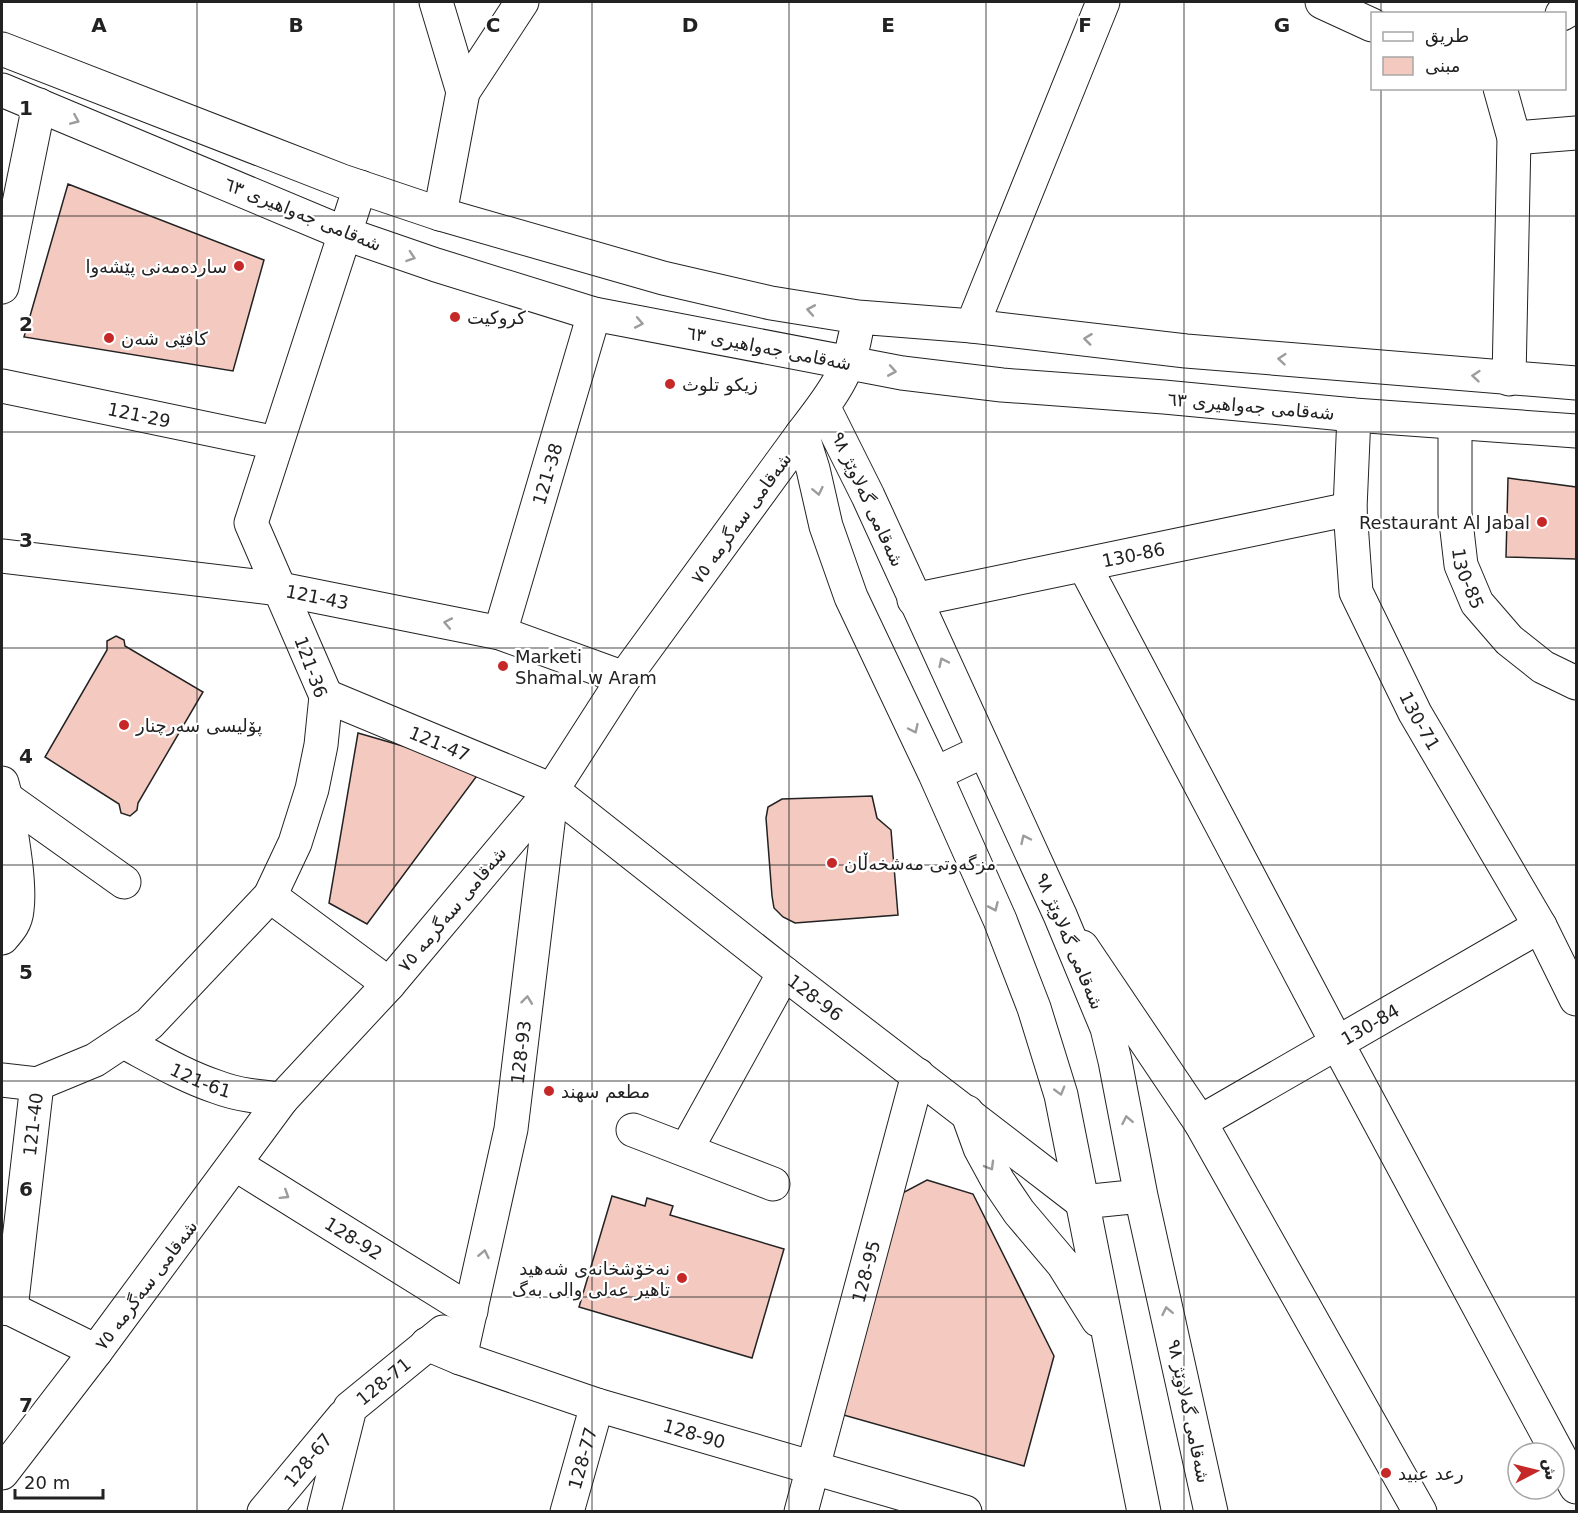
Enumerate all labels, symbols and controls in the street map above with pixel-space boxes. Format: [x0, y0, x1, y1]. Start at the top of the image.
legend [1371, 12, 1566, 90]
text: A [91, 13, 107, 37]
text: B [288, 13, 304, 37]
text: C [486, 13, 500, 37]
text: D [682, 13, 698, 37]
text: E [881, 13, 895, 37]
text: F [1078, 13, 1092, 37]
text: G [1274, 13, 1290, 37]
text: طريق [1425, 25, 1469, 47]
text: مبنى [1425, 55, 1461, 76]
text: 1 [19, 96, 33, 120]
one-way arrow [69, 113, 80, 125]
street label: شەقامی جەواهیری ٦٣ [221, 173, 385, 256]
one-way arrow [405, 249, 416, 262]
place label: ساردەمەنی پێشەوا [85, 256, 227, 278]
marker: ساردەمەنی پێشەوا [232, 259, 246, 273]
one-way arrow [806, 304, 816, 317]
place label: كروكيت [467, 307, 526, 329]
marker: كروكيت [448, 310, 462, 324]
text: 2 [19, 312, 33, 336]
one-way arrow [633, 316, 643, 329]
street label: شەقامی جەواهیری ٦٣ [685, 322, 853, 375]
place label: کافێی شەن [121, 328, 208, 349]
marker: کافێی شەن [102, 331, 116, 345]
one-way arrow [1083, 334, 1093, 346]
one-way arrow [1277, 353, 1287, 366]
one-way arrow [887, 364, 897, 377]
one-way arrow [1472, 370, 1481, 383]
place label: زيكو تلوث [682, 374, 758, 396]
marker: زيكو تلوث [663, 377, 677, 391]
street label: شەقامی جەواهیری ٦٣ [1166, 388, 1335, 425]
street label: 121-29 [106, 398, 172, 431]
street label: شەقامی گەلاوێژ ٩٨ [827, 428, 908, 570]
street label: 121-38 [528, 440, 566, 507]
street label: شەقامی سەگرمە ٧٥ [686, 448, 796, 588]
one-way arrow [811, 486, 824, 496]
place label: Restaurant Al Jabal [1359, 512, 1530, 533]
marker: Restaurant Al Jabal [1535, 515, 1549, 529]
text: 3 [19, 528, 33, 552]
street label: 130-86 [1100, 537, 1167, 571]
street label: 130-85 [1449, 547, 1489, 612]
street label: 121-43 [284, 580, 351, 613]
one-way arrow [444, 617, 454, 630]
street label: 121-36 [290, 633, 332, 701]
place label: Marketi Shamal w Aram [515, 646, 657, 688]
one-way arrow [938, 658, 950, 669]
marker: Marketi Shamal w Aram [496, 659, 510, 673]
street label: 130-71 [1396, 688, 1445, 754]
place label: پۆلیسی سەرچنار [135, 715, 262, 737]
marker: پۆلیسی سەرچنار [117, 718, 131, 732]
street label: 121-47 [406, 721, 473, 765]
one-way arrow [906, 723, 918, 734]
text: 4 [19, 744, 33, 768]
one-way arrow [1020, 835, 1032, 846]
street label: شەقامی سەگرمە ٧٥ [394, 842, 511, 976]
place label: مزگەوتی مەشخەڵان [844, 852, 996, 875]
marker: مزگەوتی مەشخەڵان [825, 856, 839, 870]
street label: شەقامی گەلاوێژ ٩٨ [1031, 870, 1108, 1013]
one-way arrow [987, 901, 999, 912]
text: 5 [19, 960, 33, 984]
street label: 128-96 [784, 969, 847, 1025]
one-way arrow [520, 995, 533, 1004]
street label: 130-84 [1337, 999, 1403, 1049]
street label: 128-93 [506, 1019, 535, 1085]
street label: 121-61 [167, 1058, 234, 1102]
place label: مطعم سهند [561, 1081, 650, 1103]
marker: مطعم سهند [542, 1084, 556, 1098]
one-way arrow [1052, 1085, 1065, 1095]
street label: 121-40 [18, 1091, 46, 1157]
one-way arrow [1121, 1115, 1134, 1125]
one-way arrow [982, 1160, 994, 1170]
text: 6 [19, 1177, 33, 1201]
one-way arrow [279, 1188, 289, 1200]
street label: 128-92 [321, 1212, 386, 1264]
street label: شەقامی سەگرمە ٧٥ [90, 1216, 202, 1355]
street label: 128-95 [847, 1238, 884, 1305]
one-way arrow [476, 1249, 489, 1259]
place label: نەخۆشخانەی شەهید تاهیر عەلی والی بەگ [512, 1258, 670, 1301]
marker: نەخۆشخانەی شەهید تاهیر عەلی والی بەگ [675, 1271, 689, 1285]
one-way arrow [1161, 1306, 1174, 1316]
street label: شەقامی گەلاوێژ ٩٨ [1163, 1337, 1214, 1485]
street label: 128-71 [352, 1353, 414, 1409]
text: 7 [19, 1393, 33, 1417]
street label: 128-90 [661, 1414, 728, 1452]
street label: 128-77 [563, 1425, 601, 1492]
street label: 128-67 [279, 1429, 336, 1491]
north arrow [1506, 1441, 1566, 1501]
text: ش [1540, 1457, 1561, 1481]
scale bar [15, 1462, 104, 1500]
place label: رعد عبيد [1398, 1463, 1464, 1484]
marker: رعد عبيد [1379, 1466, 1393, 1480]
text: 20 m [24, 1472, 70, 1493]

